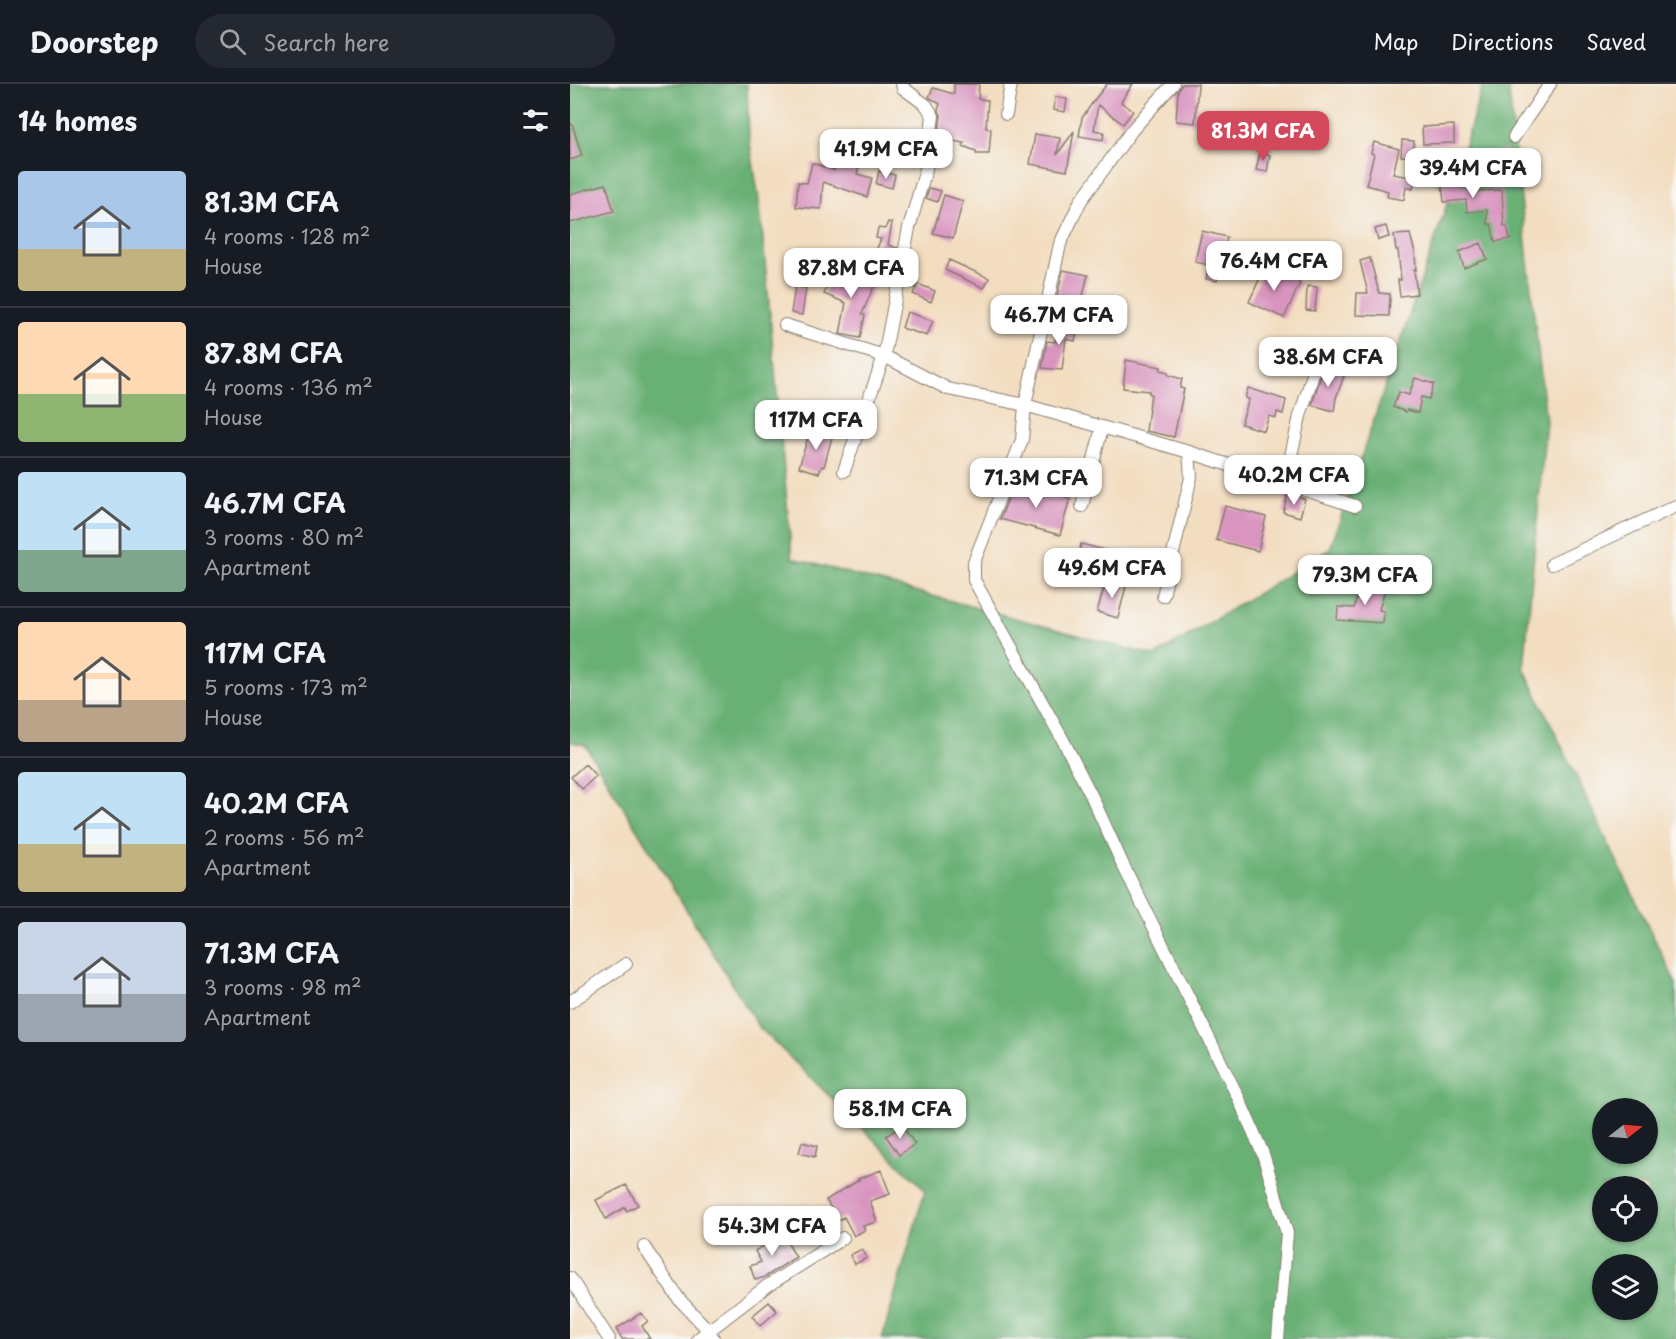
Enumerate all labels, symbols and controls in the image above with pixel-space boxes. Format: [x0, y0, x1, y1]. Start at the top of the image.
search box [195, 14, 615, 68]
text: Doorstep [30, 20, 159, 63]
icon: search [216, 25, 249, 58]
text: Search here [264, 25, 389, 58]
text: Map [1373, 25, 1418, 57]
text: Directions [1451, 25, 1553, 57]
text: Saved [1586, 25, 1646, 57]
text: 14 homes [18, 101, 137, 140]
icon: filters [519, 104, 552, 137]
pin: 81.3M CFA [1194, 111, 1332, 162]
text: 81.3M CFA [1211, 115, 1315, 145]
pin: 41.9M CFA [817, 129, 955, 180]
text: 41.9M CFA [834, 133, 938, 163]
pin: 39.4M CFA [1404, 148, 1542, 199]
text: 39.4M CFA [1419, 152, 1527, 182]
text: 81.3M CFA [204, 182, 339, 221]
icon: home [66, 195, 138, 267]
text: 4 rooms · 128 m² [204, 221, 370, 251]
pin: 76.4M CFA [1205, 241, 1343, 292]
text: 76.4M CFA [1220, 245, 1328, 275]
pin: 87.8M CFA [782, 248, 920, 299]
text: House [204, 251, 263, 281]
text: 87.8M CFA [798, 252, 904, 282]
pin: 46.7M CFA [990, 295, 1128, 346]
text: 46.7M CFA [1004, 299, 1114, 329]
text: 87.8M CFA [204, 333, 343, 372]
pin: 38.6M CFA [1259, 337, 1397, 388]
text: 38.6M CFA [1273, 341, 1383, 371]
icon: home [66, 346, 138, 418]
text: 4 rooms · 136 m² [204, 372, 373, 402]
pin: 117M CFA [754, 400, 878, 451]
text: House [204, 402, 263, 432]
text: 117M CFA [769, 404, 863, 434]
pin: 40.2M CFA [1225, 455, 1363, 506]
pin: 71.3M CFA [967, 458, 1105, 509]
text: 40.2M CFA [1238, 459, 1350, 489]
text: 71.3M CFA [984, 462, 1088, 492]
text: 46.7M CFA [204, 483, 346, 522]
icon: home [66, 496, 138, 568]
text: 3 rooms · 80 m² [204, 522, 364, 552]
pin: 49.6M CFA [1043, 548, 1181, 599]
text: Apartment [204, 552, 311, 582]
text: 49.6M CFA [1058, 552, 1166, 582]
pin: 79.3M CFA [1296, 555, 1434, 606]
text: 79.3M CFA [1312, 559, 1418, 589]
text: 117M CFA [204, 633, 326, 672]
icon: home [66, 646, 138, 718]
text: 5 rooms · 173 m² [204, 672, 368, 702]
text: House [204, 702, 263, 732]
text: 40.2M CFA [204, 783, 349, 822]
icon: home [66, 796, 138, 868]
text: 2 rooms · 56 m² [204, 822, 365, 852]
text: Apartment [204, 852, 311, 882]
text: 71.3M CFA [204, 933, 340, 972]
icon: home [66, 946, 138, 1018]
text: 3 rooms · 98 m² [204, 972, 362, 1002]
text: Apartment [204, 1002, 311, 1032]
pin: 58.1M CFA [831, 1089, 969, 1140]
text: 58.1M CFA [848, 1093, 952, 1123]
north arrow [1592, 1098, 1658, 1164]
map controls [1592, 1098, 1658, 1320]
button: locate [1592, 1176, 1658, 1242]
pin: 54.3M CFA [703, 1206, 841, 1257]
text: 54.3M CFA [717, 1210, 827, 1240]
button: layers [1592, 1254, 1658, 1320]

